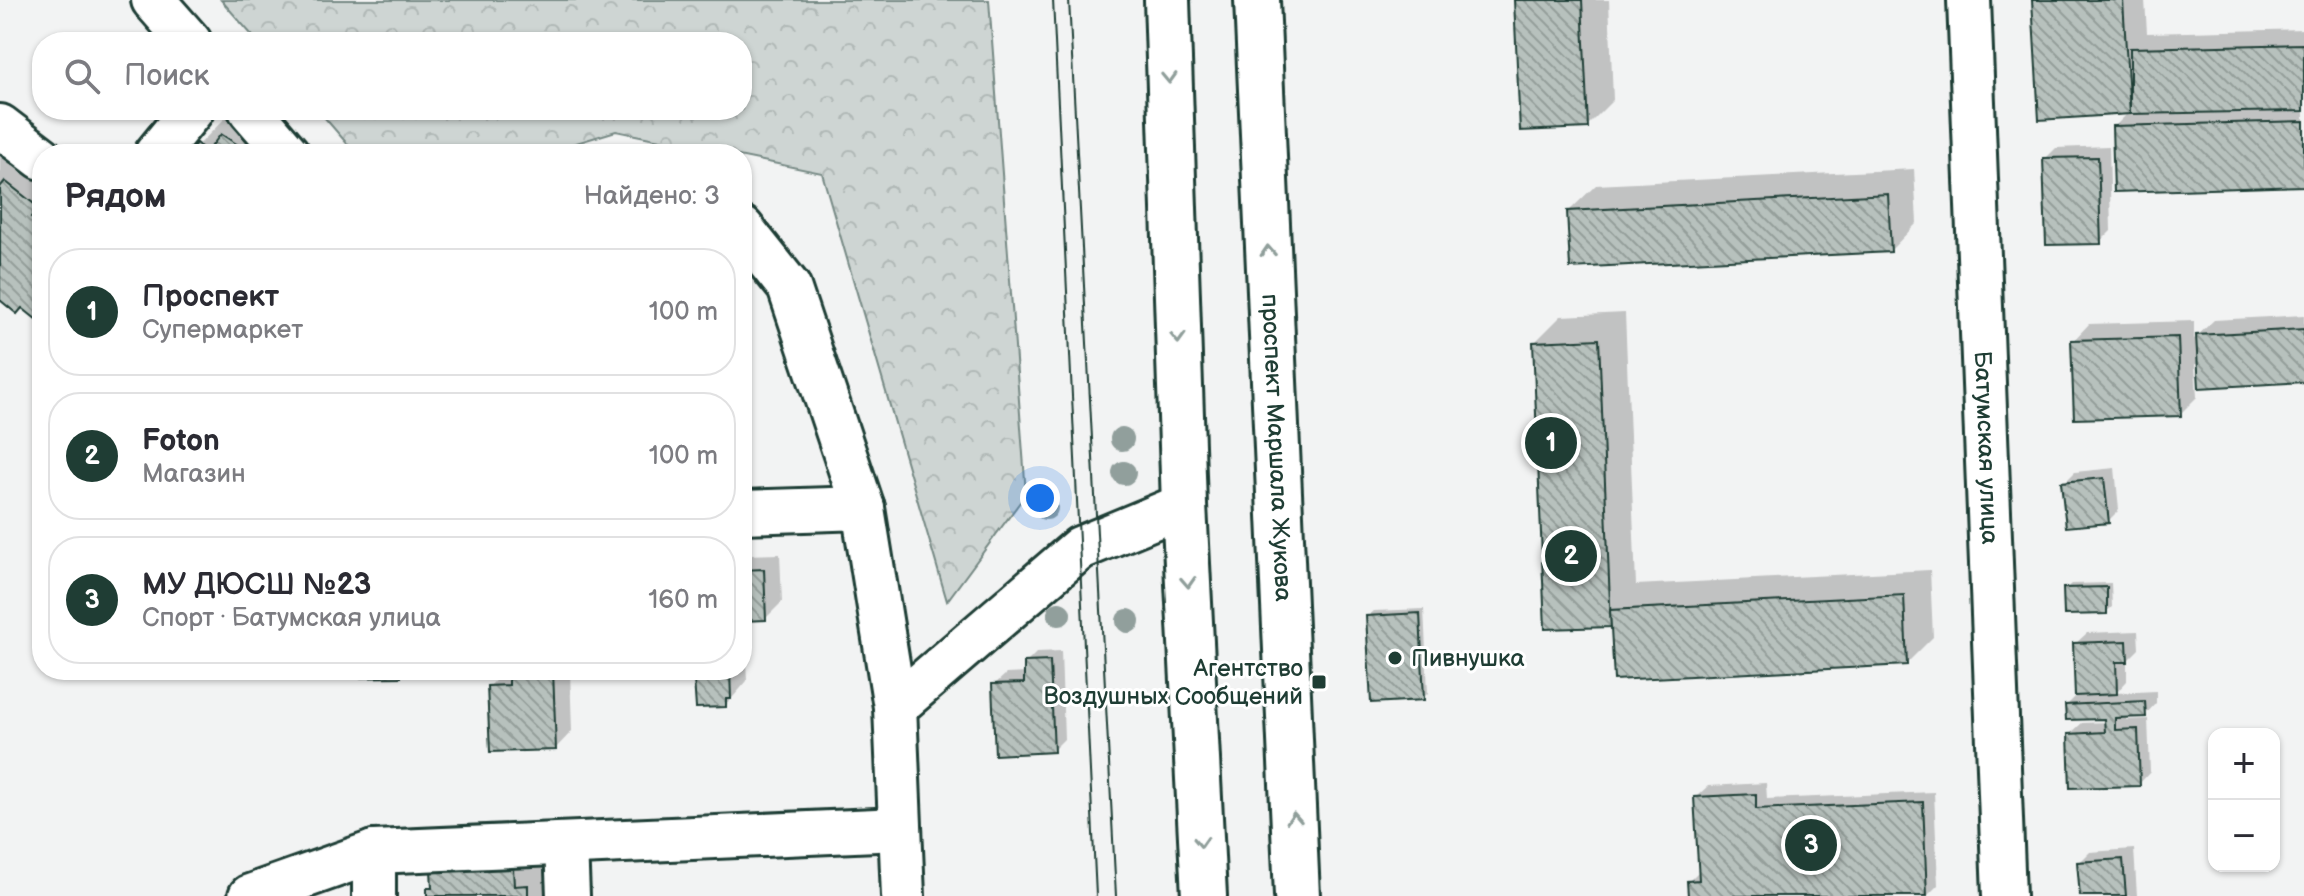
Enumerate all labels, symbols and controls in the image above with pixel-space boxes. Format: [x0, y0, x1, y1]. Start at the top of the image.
search box [32, 32, 752, 120]
icon: search [60, 54, 104, 98]
text: Поиск [124, 58, 210, 94]
one-way arrow [1161, 72, 1178, 85]
text: Рядом [64, 176, 166, 217]
text: Найдено: 3 [584, 181, 720, 212]
one-way arrow [1260, 244, 1277, 257]
text: Проспект [142, 279, 279, 315]
street label: проспект Маршала Жукова [1256, 293, 1298, 602]
text: 1 [87, 297, 97, 328]
text: 100 m [649, 297, 718, 328]
text: Супермаркет [142, 315, 303, 346]
one-way arrow [1170, 332, 1187, 345]
street label: Батумская улица [1968, 350, 2005, 545]
pin: 1 [1525, 413, 1577, 473]
text: Foton [142, 423, 220, 459]
text: 2 [84, 441, 100, 472]
text: 100 m [649, 441, 718, 472]
text: Магазин [142, 459, 246, 490]
your location [1020, 478, 1060, 518]
pin: 2 [1545, 526, 1597, 586]
text: МУ ДЮСШ №23 [142, 567, 371, 603]
one-way arrow [1179, 576, 1196, 589]
text: 3 [84, 585, 100, 616]
text: 160 m [648, 585, 718, 616]
text: Спорт · Батумская улица [142, 603, 441, 634]
place label: Пивнушка [1411, 644, 1525, 673]
marker: Пивнушка [1386, 649, 1404, 667]
place label: Агентство Воздушных Сообщений [1043, 654, 1303, 711]
marker: Агентство Воздушных Сообщений [1310, 673, 1328, 691]
map controls [2208, 728, 2280, 872]
button: + [2208, 728, 2280, 800]
button: − [2208, 800, 2280, 872]
one-way arrow [1285, 811, 1302, 824]
pin: 3 [1785, 815, 1837, 875]
one-way arrow [1192, 836, 1209, 849]

